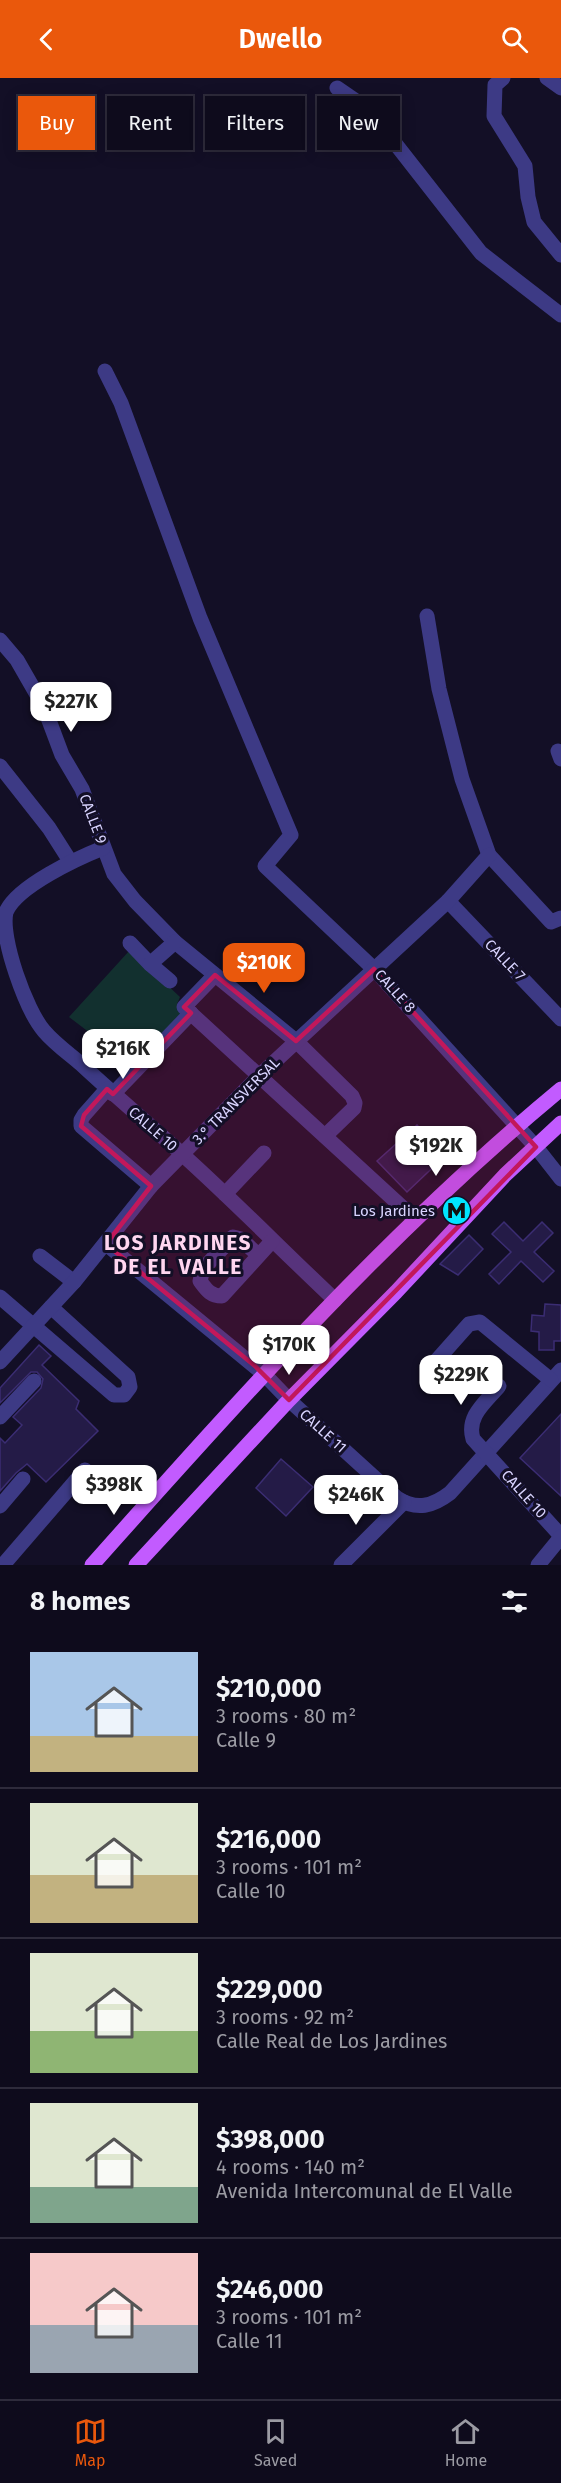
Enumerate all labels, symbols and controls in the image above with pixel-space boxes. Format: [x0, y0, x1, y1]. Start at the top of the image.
icon: back [30, 23, 63, 56]
text: Dwello [238, 23, 323, 55]
icon: search [498, 23, 531, 56]
chip: Buy [18, 96, 95, 150]
chip: Rent [107, 96, 193, 150]
chip: Filters [205, 96, 305, 150]
chip: New [317, 96, 400, 150]
pin: $227K [29, 682, 113, 733]
text: $227K [44, 689, 98, 713]
street label: CALLE 9 [75, 792, 111, 847]
street label: CALLE 7 [481, 936, 529, 985]
pin: $210K [222, 943, 306, 994]
text: $210K [237, 950, 291, 974]
street label: CALLE 8 [371, 966, 419, 1016]
pin: $216K [81, 1029, 165, 1080]
text: $216K [96, 1036, 150, 1060]
street label: 3.° TRANSVERSAL [189, 1053, 284, 1148]
street label: CALLE 10 [125, 1103, 181, 1155]
pin: $192K [394, 1126, 478, 1177]
text: $192K [409, 1133, 463, 1157]
metro station icon: Los Jardines [440, 1195, 472, 1227]
place label: Los Jardines [353, 1202, 435, 1220]
district label: LOS JARDINES DE EL VALLE [104, 1230, 252, 1280]
pin: $170K [247, 1325, 331, 1376]
text: $170K [262, 1332, 316, 1356]
pin: $229K [419, 1355, 503, 1406]
text: $229K [433, 1362, 489, 1386]
street label: CALLE 11 [296, 1405, 350, 1457]
pin: $398K [72, 1465, 156, 1516]
street label: CALLE 10 [498, 1466, 550, 1522]
text: $398K [86, 1472, 142, 1496]
pin: $246K [314, 1475, 398, 1526]
text: $246K [328, 1482, 384, 1506]
icon: filters [498, 1585, 531, 1618]
text: 8 homes [30, 1586, 130, 1617]
text: $210,000 [216, 1673, 322, 1704]
icon: home [78, 1676, 150, 1748]
text: 3 rooms · 80 m² [216, 1704, 356, 1728]
text: Calle 9 [216, 1728, 276, 1752]
text: $216,000 [216, 1824, 321, 1855]
icon: home [78, 1827, 150, 1899]
text: 3 rooms · 101 m² [216, 1855, 362, 1879]
text: Calle 10 [216, 1879, 285, 1903]
text: $229,000 [216, 1974, 323, 2005]
icon: home [78, 1977, 150, 2049]
text: 3 rooms · 92 m² [216, 2005, 354, 2029]
text: Calle Real de Los Jardines [216, 2029, 447, 2053]
text: $398,000 [216, 2124, 325, 2155]
icon: home [78, 2127, 150, 2199]
text: 4 rooms · 140 m² [216, 2155, 365, 2179]
text: Avenida Intercomunal de El Valle [216, 2179, 513, 2203]
text: $246,000 [216, 2274, 324, 2305]
icon: home [78, 2277, 150, 2349]
text: 3 rooms · 101 m² [216, 2305, 362, 2329]
text: Calle 11 [216, 2329, 283, 2353]
tab: Map [74, 2415, 107, 2470]
tab: Saved [254, 2415, 297, 2470]
tab: Home [445, 2415, 487, 2470]

